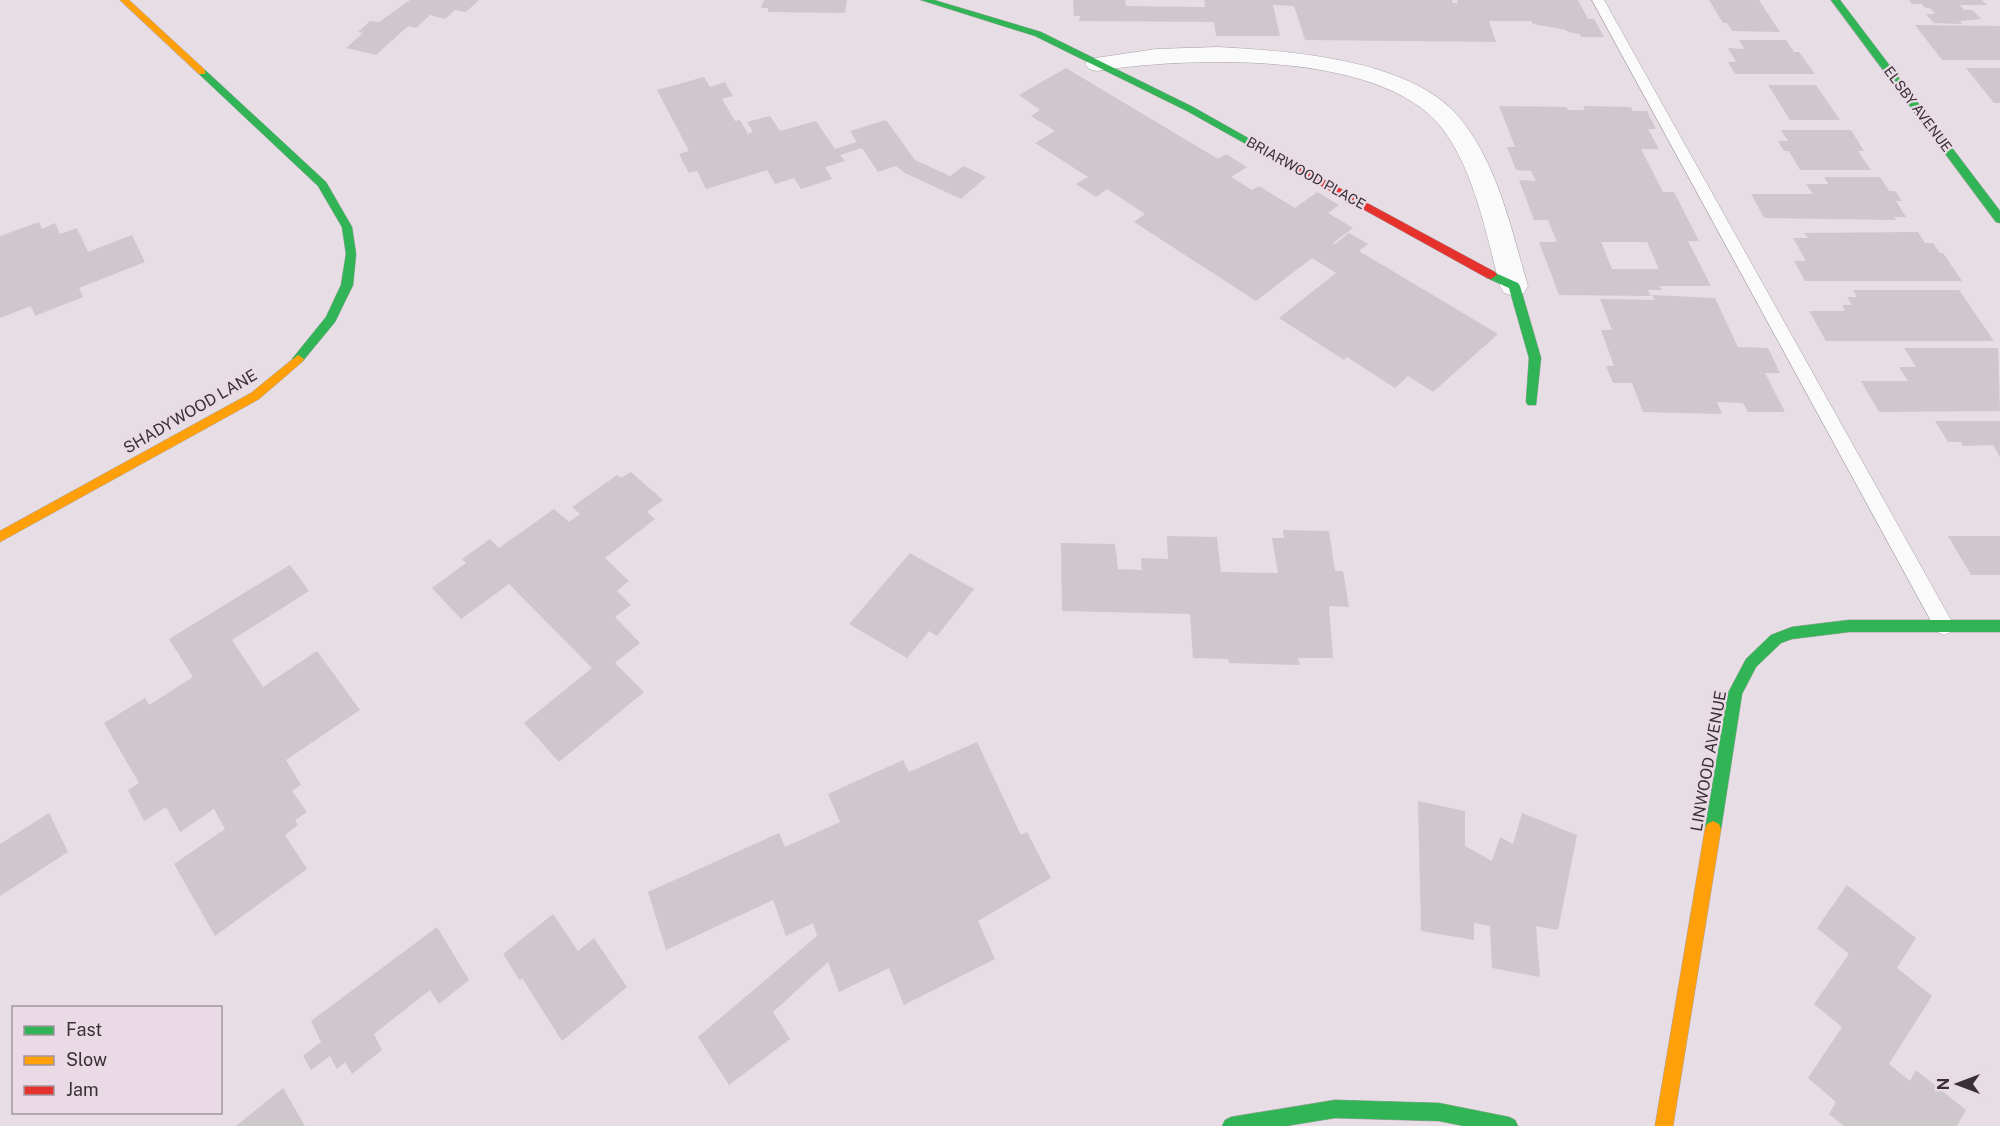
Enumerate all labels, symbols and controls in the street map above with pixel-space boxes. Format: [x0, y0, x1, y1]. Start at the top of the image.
street label: ELSBY AVENUE [1881, 63, 1955, 155]
street label: BRIARWOOD PLACE [1244, 134, 1368, 212]
street label: SHADYWOOD LANE [120, 365, 260, 457]
street label: LINWOOD AVENUE [1687, 689, 1730, 833]
legend [12, 1006, 222, 1114]
text: Fast [66, 1019, 102, 1040]
text: Slow [66, 1049, 107, 1070]
north arrow [1928, 1054, 1988, 1114]
text: N [1934, 1078, 1953, 1090]
text: Jam [66, 1079, 99, 1100]

